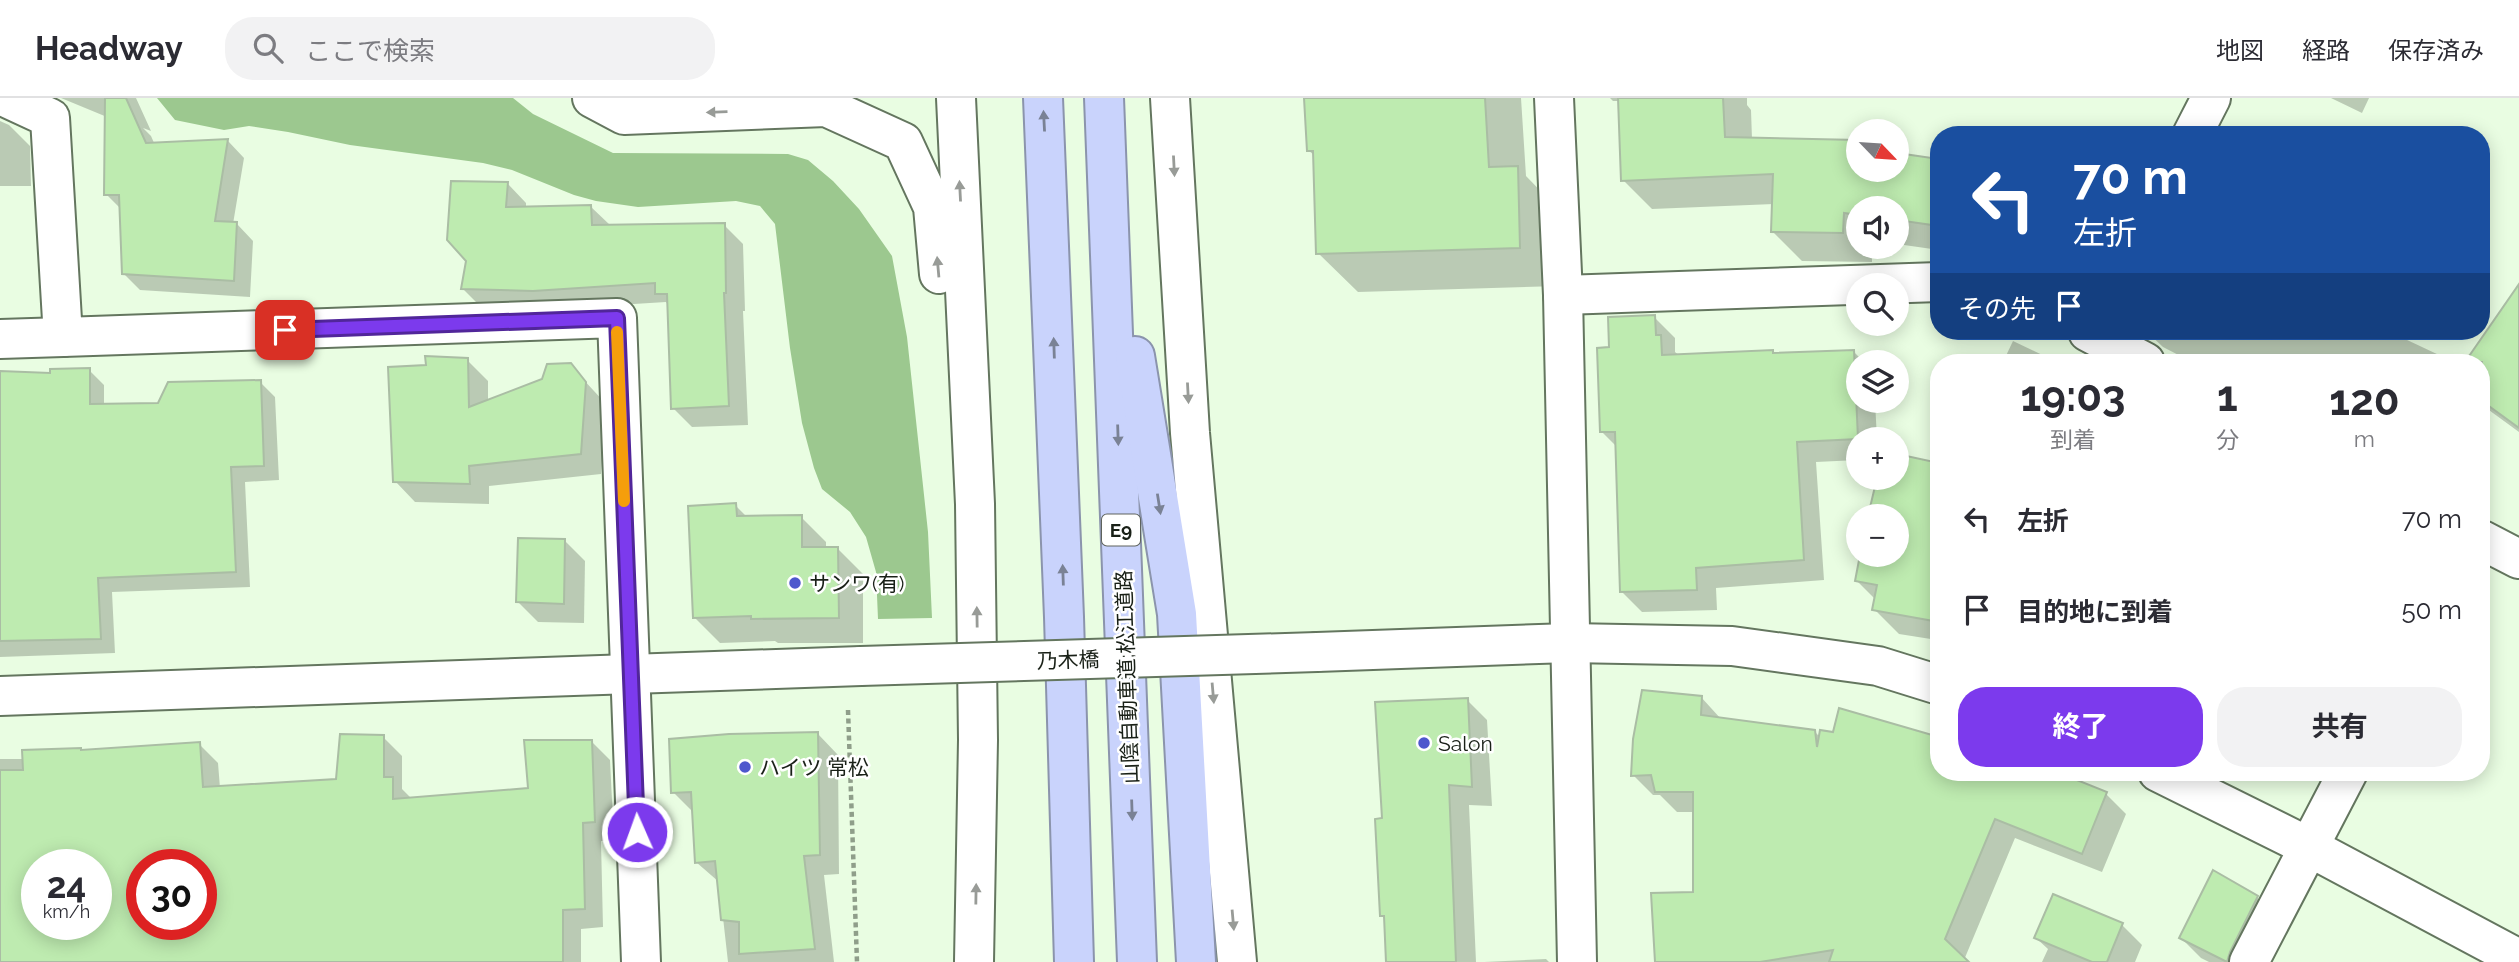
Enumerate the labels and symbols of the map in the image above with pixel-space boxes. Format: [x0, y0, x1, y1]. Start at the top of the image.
one-way arrow [706, 106, 728, 117]
one-way arrow [1039, 110, 1050, 132]
north arrow [1846, 119, 1909, 182]
one-way arrow [1169, 155, 1180, 177]
one-way arrow [954, 180, 965, 202]
one-way arrow [932, 256, 943, 278]
pin [255, 300, 315, 360]
one-way arrow [1048, 337, 1059, 359]
one-way arrow [1182, 382, 1193, 404]
one-way arrow [1112, 425, 1123, 447]
one-way arrow [1154, 493, 1165, 515]
road number: E9 [1102, 514, 1140, 546]
one-way arrow [1057, 564, 1068, 586]
street label: 山陰自動車道;松江道路 [1111, 569, 1143, 785]
place label: サンワ(有) [809, 571, 904, 596]
marker: サンワ(有) [787, 575, 803, 591]
one-way arrow [971, 606, 983, 628]
street label: 乃木橋 [1036, 646, 1100, 674]
one-way arrow [1208, 682, 1219, 704]
place label: Salon [1438, 731, 1493, 756]
marker: Salon [1416, 735, 1432, 751]
place label: ハイツ 常松 [759, 755, 869, 780]
marker: ハイツ 常松 [737, 759, 753, 775]
position arrow [600, 795, 674, 869]
one-way arrow [1126, 799, 1137, 821]
speed limit sign: 30 [126, 849, 217, 940]
one-way arrow [970, 883, 981, 905]
one-way arrow [1228, 909, 1239, 931]

